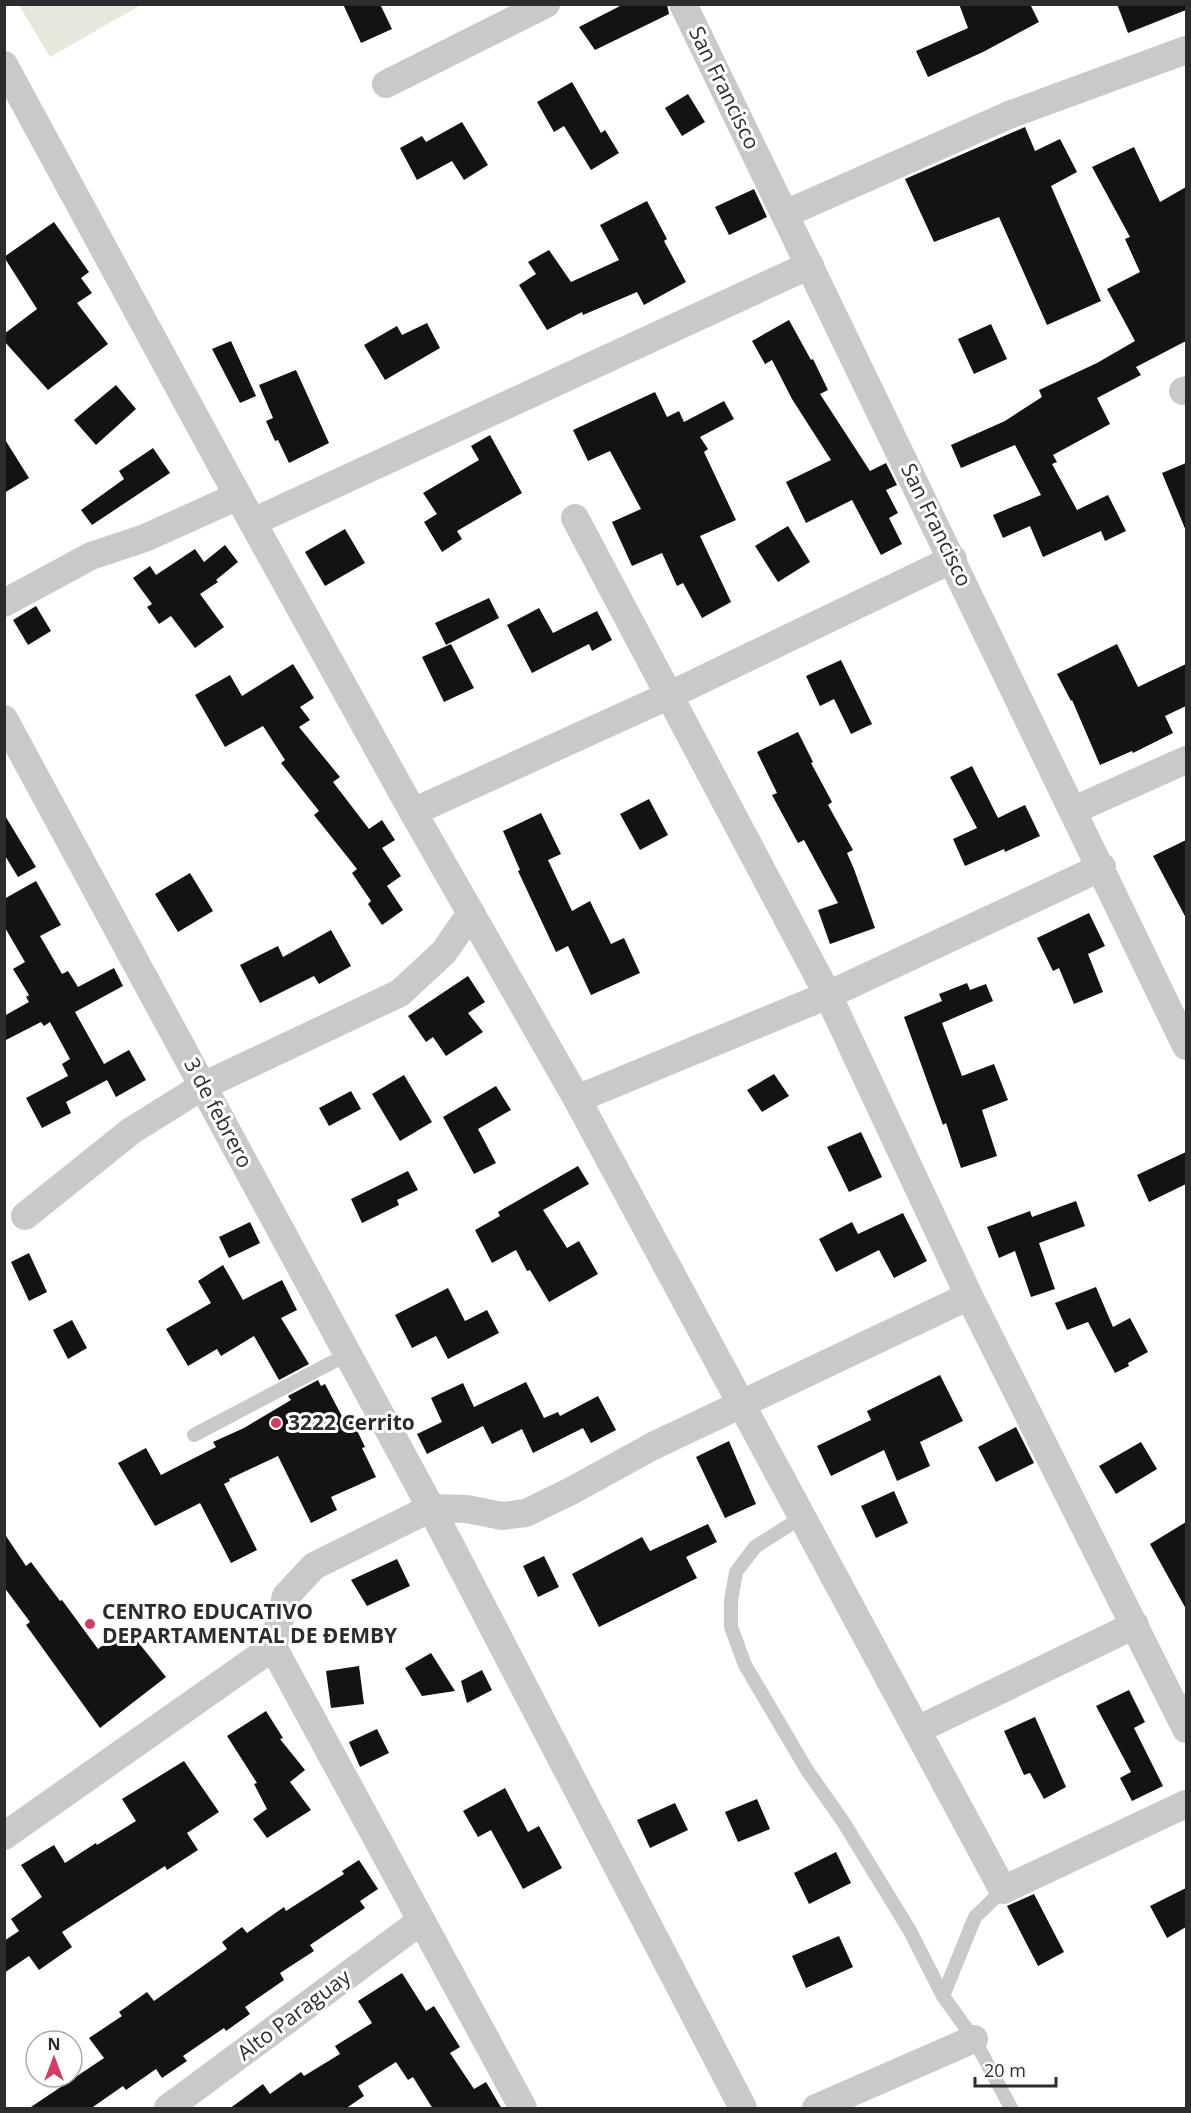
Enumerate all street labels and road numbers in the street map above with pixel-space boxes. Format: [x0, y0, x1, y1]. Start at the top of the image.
street label: San Francisco [683, 21, 767, 154]
street label: San Francisco [895, 458, 979, 591]
street label: 3 de febrero [178, 1053, 260, 1172]
street label: Alto Paraguay [231, 1962, 356, 2066]

